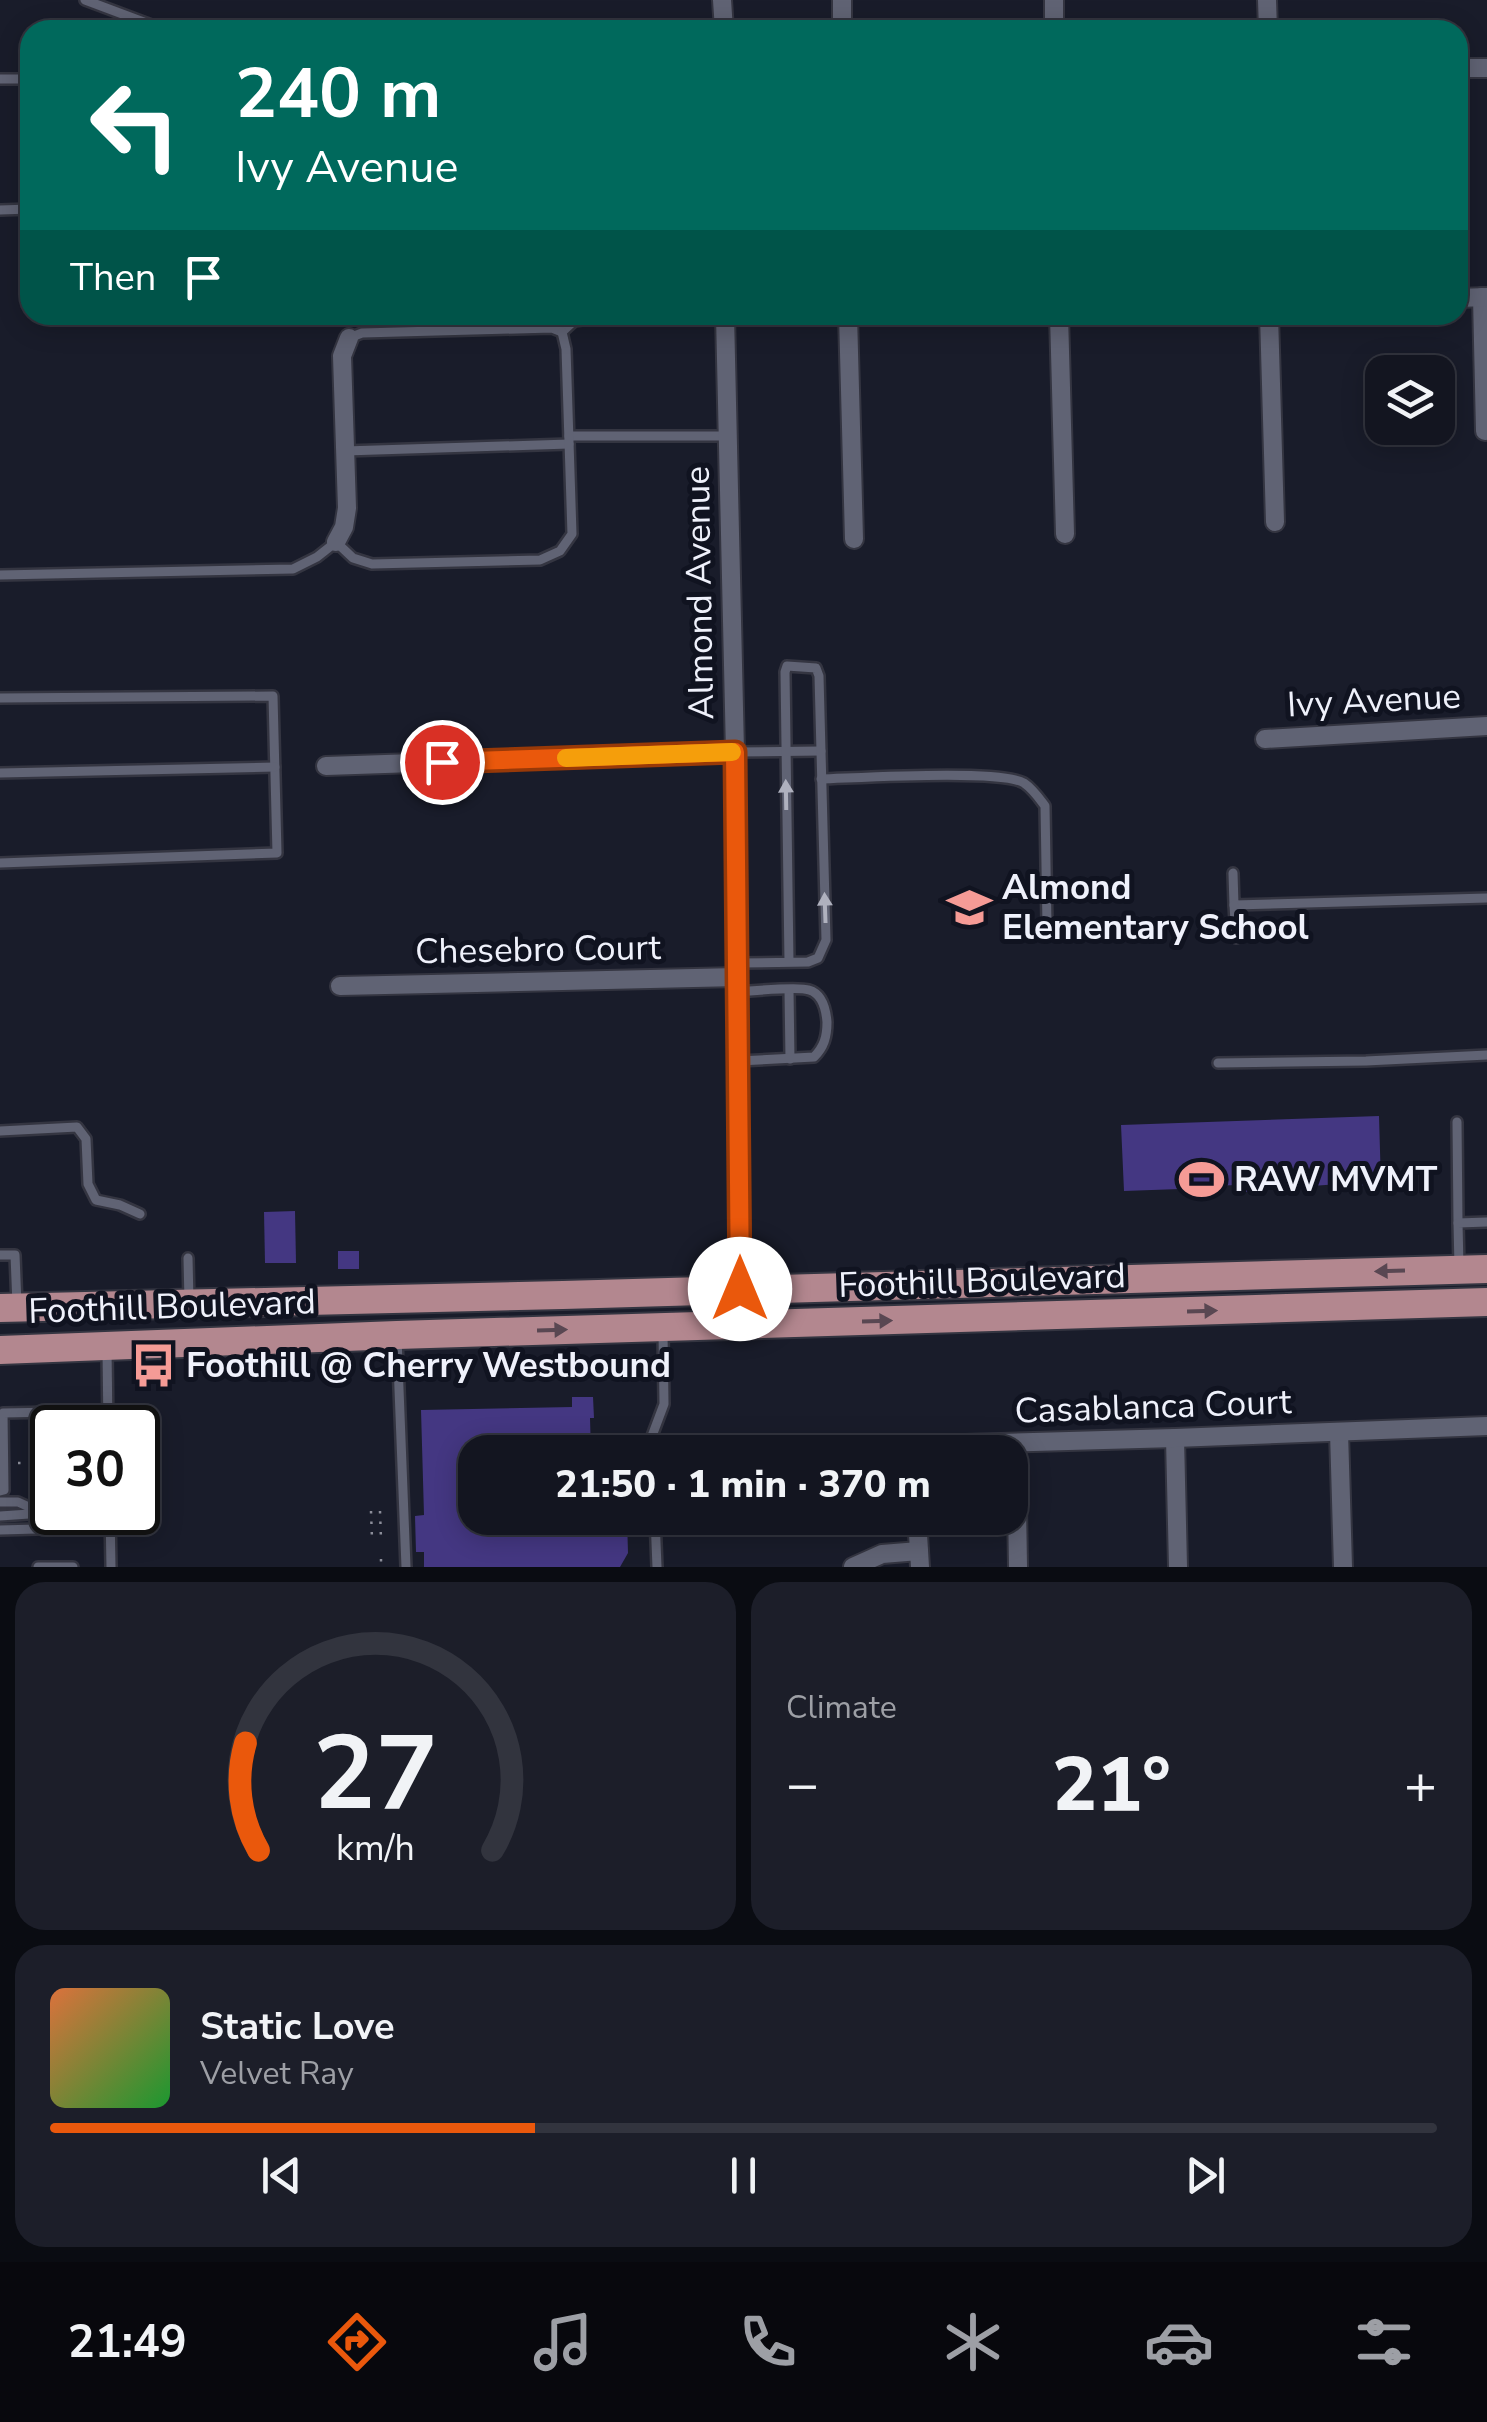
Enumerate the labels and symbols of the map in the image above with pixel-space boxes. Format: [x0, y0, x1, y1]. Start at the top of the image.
street label: Almond Avenue [674, 466, 725, 720]
street label: Ivy Avenue [1286, 672, 1462, 729]
pin [400, 720, 485, 805]
one-way arrow [778, 778, 794, 810]
place label: Almond Elementary School [1002, 864, 1309, 951]
school or university icon: Almond Elementary School [945, 883, 993, 931]
one-way arrow [816, 892, 832, 924]
street label: Chesebro Court [415, 924, 662, 975]
sports icon: RAW MVMT [1177, 1155, 1225, 1203]
place label: RAW MVMT [1234, 1156, 1438, 1203]
position arrow [688, 1237, 792, 1341]
street label: Foothill Boulevard [838, 1252, 1127, 1309]
one-way arrow [1373, 1264, 1405, 1280]
street label: Foothill Boulevard [28, 1278, 317, 1335]
one-way arrow [1186, 1303, 1218, 1319]
one-way arrow [862, 1312, 893, 1328]
one-way arrow [537, 1322, 569, 1338]
bus stop icon: Foothill @ Cherry Westbound [129, 1341, 177, 1389]
place label: Foothill @ Cherry Westbound [186, 1342, 671, 1389]
street label: Casablanca Court [1014, 1378, 1293, 1435]
speed limit sign: 30 [30, 1405, 160, 1535]

